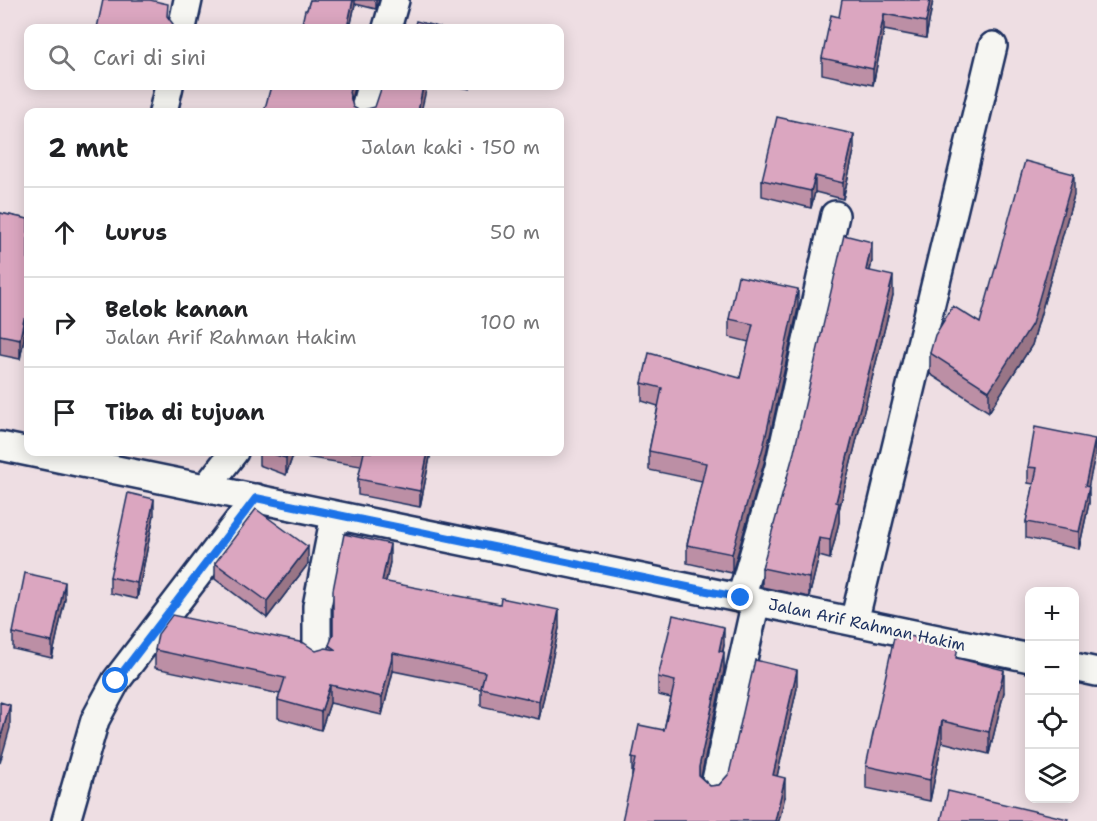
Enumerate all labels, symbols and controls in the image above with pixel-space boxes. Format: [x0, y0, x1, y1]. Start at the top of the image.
search box [24, 24, 564, 90]
icon: search [45, 41, 78, 74]
text: Cari di sini [93, 43, 206, 72]
text: 2 mnt [48, 130, 128, 165]
text: Jalan kaki · 150 m [361, 134, 540, 160]
icon: ahead [48, 216, 81, 249]
text: Lurus [105, 218, 167, 247]
text: 50 m [490, 219, 540, 245]
text: Belok kanan [105, 295, 248, 324]
icon: right [48, 306, 81, 339]
text: 100 m [480, 309, 540, 335]
text: Jalan Arif Rahman Hakim [105, 324, 356, 350]
icon: arrive [48, 396, 81, 429]
text: Tiba di tujuan [105, 398, 265, 427]
route end [727, 584, 753, 610]
map controls [1025, 587, 1079, 803]
button: + [1025, 587, 1079, 641]
street label: Jalan Arif Rahman Hakim [766, 593, 968, 656]
button: − [1025, 641, 1079, 695]
route start [102, 667, 128, 693]
button: locate [1025, 695, 1079, 749]
button: layers [1025, 749, 1079, 803]

